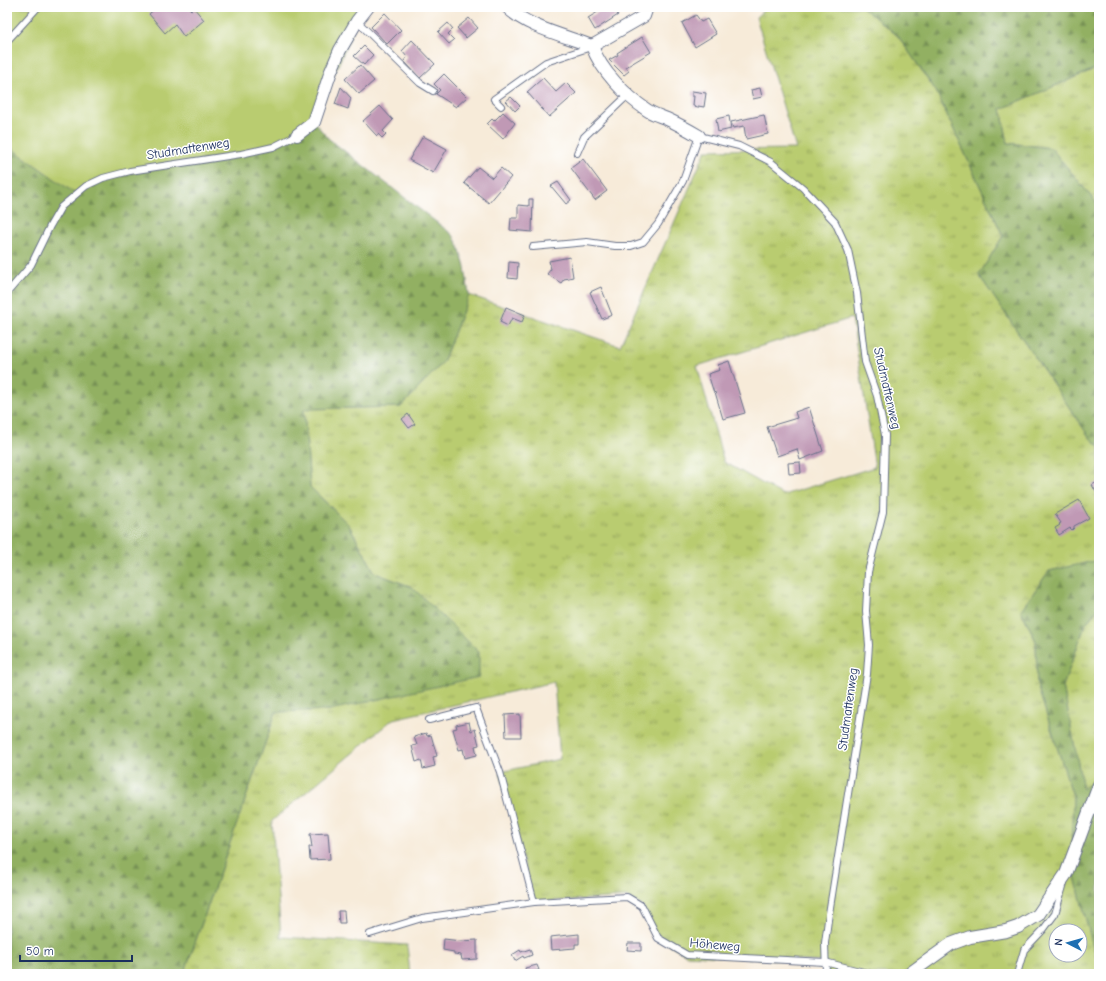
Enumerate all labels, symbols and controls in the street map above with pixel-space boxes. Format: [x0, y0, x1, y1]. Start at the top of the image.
street label: Studmattenweg [146, 135, 231, 162]
street label: Studmattenweg [871, 346, 904, 431]
street label: Studmattenweg [834, 667, 861, 752]
north arrow [1048, 923, 1088, 963]
street label: Höheweg [689, 935, 741, 954]
scale bar [20, 937, 132, 963]
text: N [1052, 938, 1065, 946]
text: 50 m [26, 944, 54, 958]

